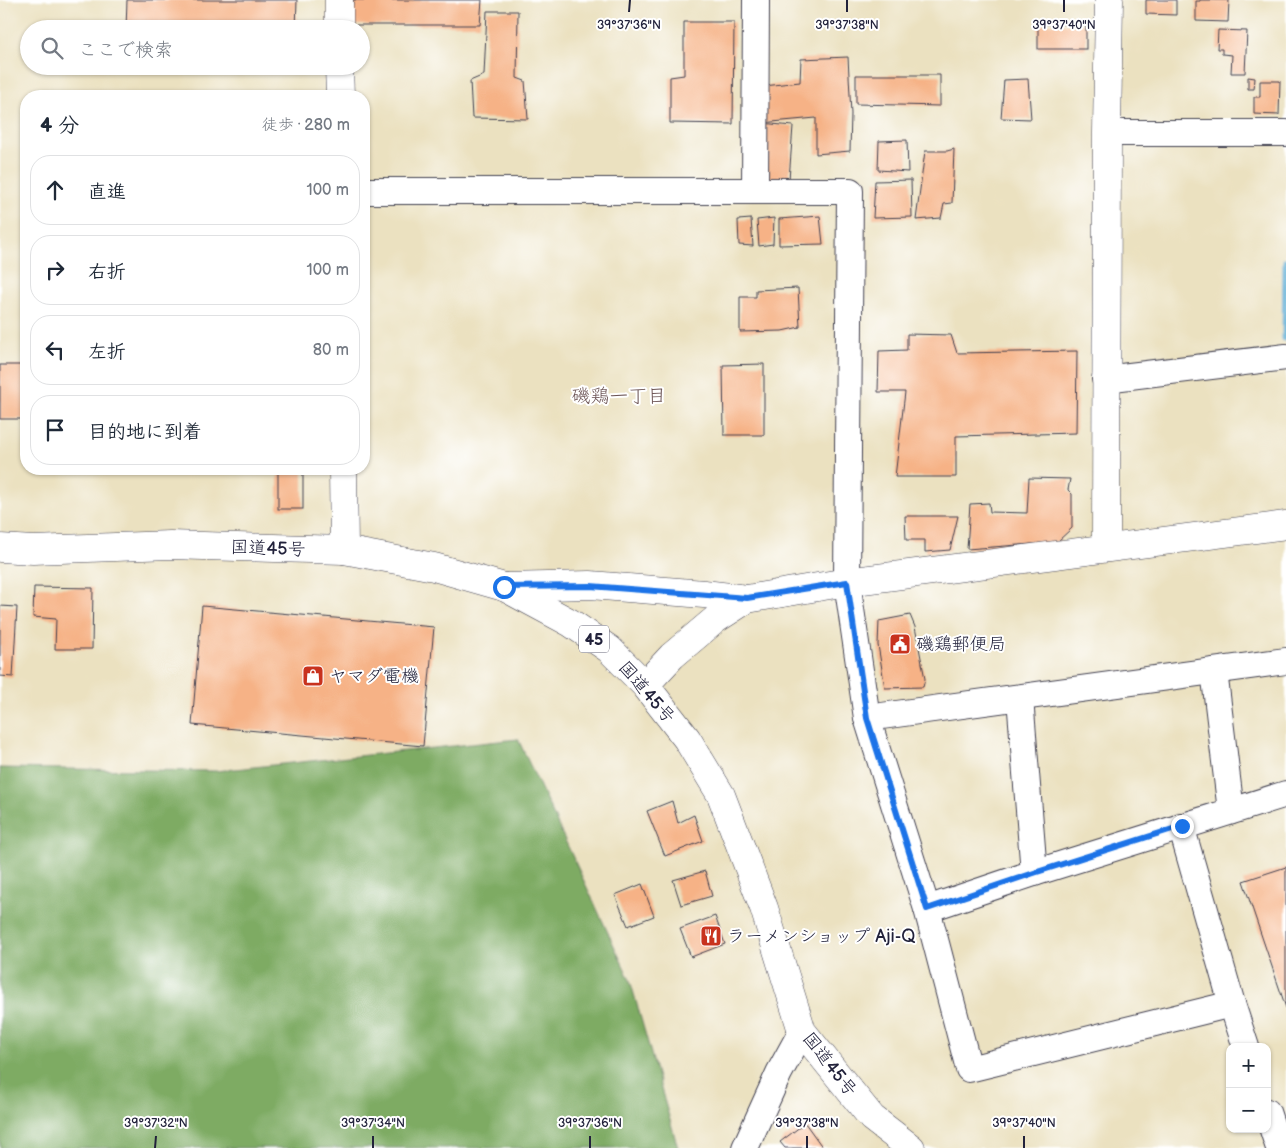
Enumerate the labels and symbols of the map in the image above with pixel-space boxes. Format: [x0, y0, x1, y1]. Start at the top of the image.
text: 39°37'36"N [597, 18, 661, 33]
text: 39°37'38"N [815, 18, 879, 33]
text: 39°37'40"N [1032, 18, 1096, 33]
district label: 磯鶏一丁目 [571, 385, 667, 408]
street label: 国道45号 [230, 537, 306, 560]
route start [493, 576, 516, 599]
road number: 45 [579, 626, 609, 652]
public building icon: 磯鶏郵便局 [888, 632, 912, 656]
place label: 磯鶏郵便局 [916, 634, 1006, 655]
street label: 国道45号 [614, 657, 679, 728]
shop icon: ヤマダ電機 [301, 664, 325, 688]
place label: ヤマダ電機 [329, 666, 419, 687]
route end [1171, 815, 1194, 838]
restaurant icon: ラーメンショップ Aji-Q [699, 924, 723, 948]
place label: ラーメンショップ Aji-Q [727, 926, 915, 947]
street label: 国道45号 [798, 1028, 861, 1100]
text: 39°37'32"N [124, 1116, 188, 1131]
text: 39°37'34"N [341, 1116, 405, 1131]
text: 39°37'36"N [558, 1116, 622, 1131]
text: 39°37'38"N [775, 1116, 839, 1131]
text: 39°37'40"N [992, 1116, 1056, 1131]

